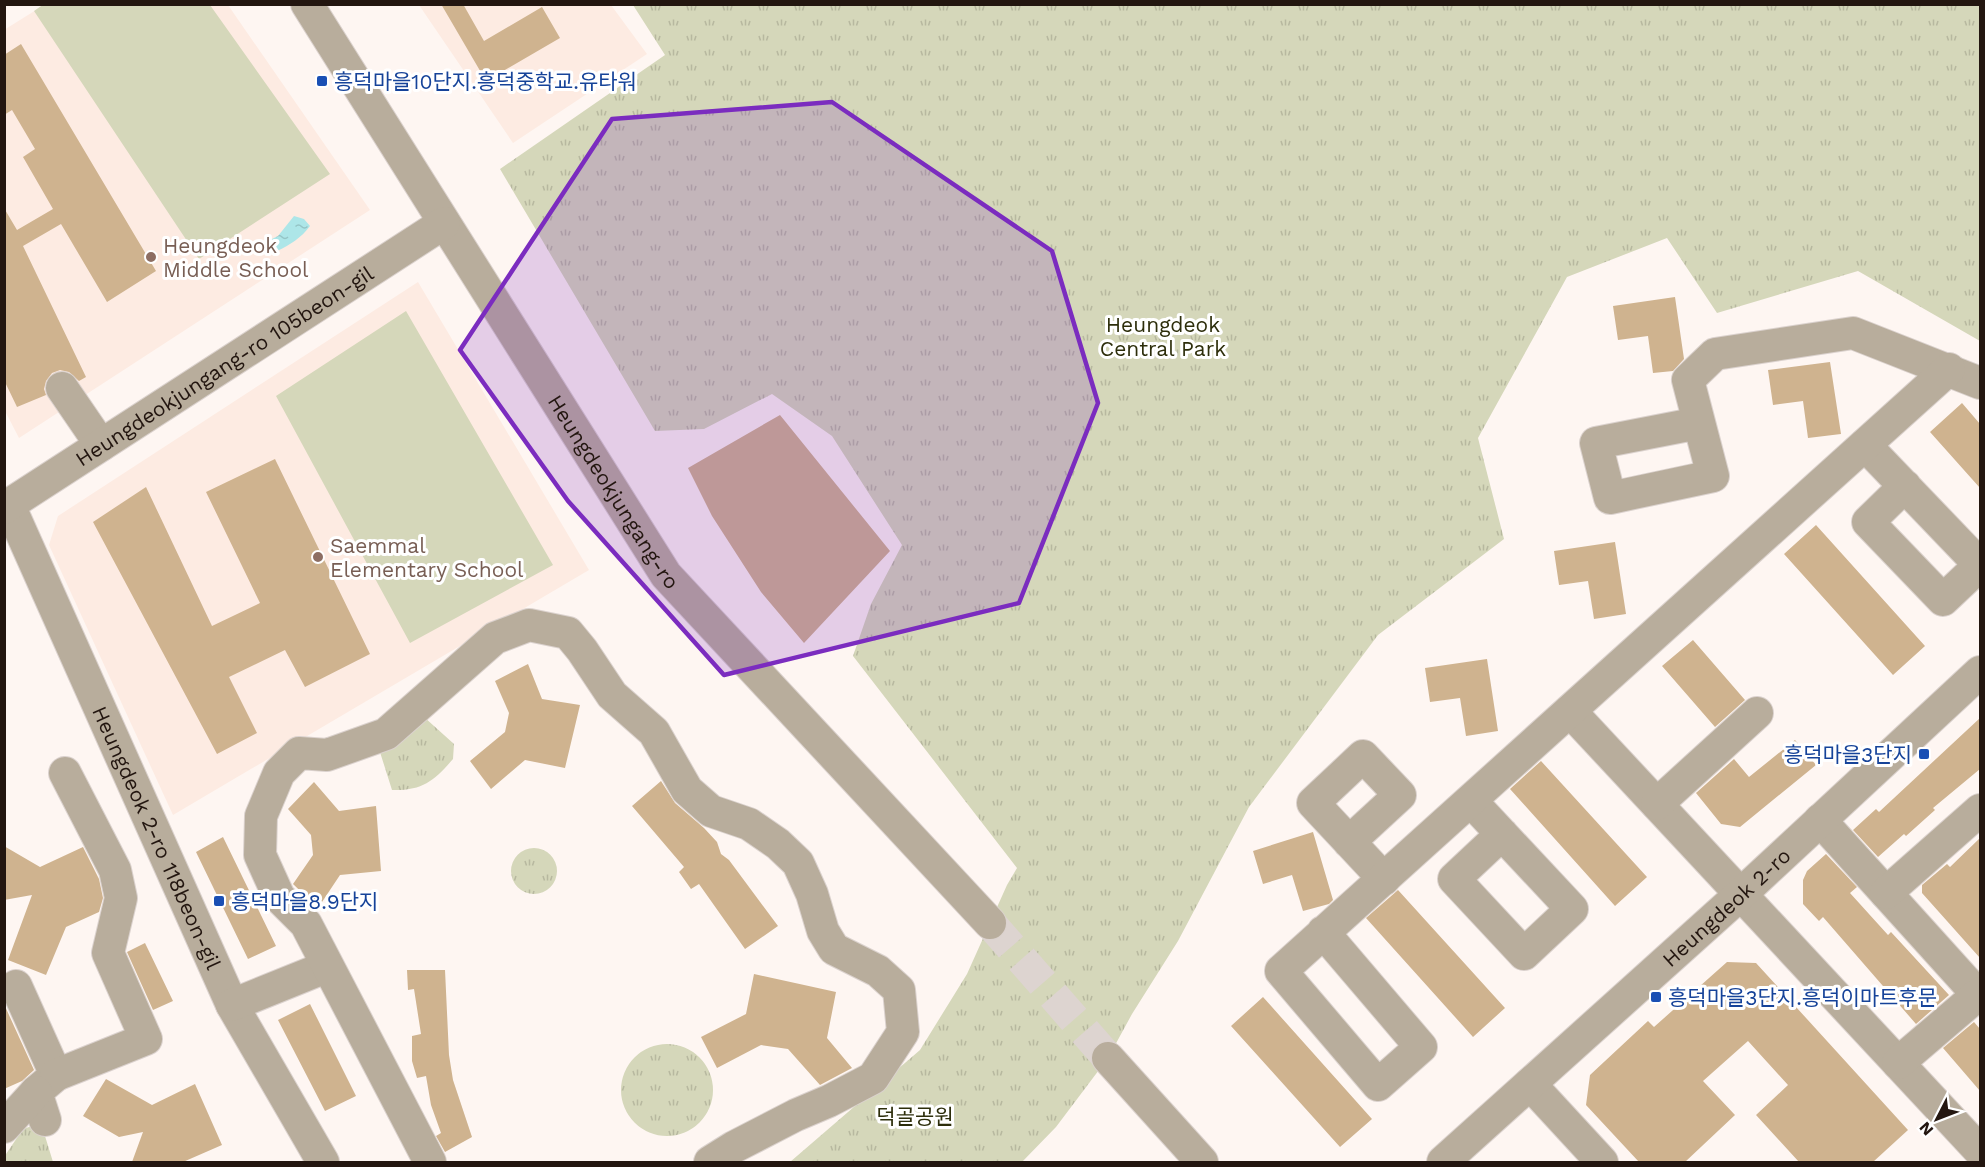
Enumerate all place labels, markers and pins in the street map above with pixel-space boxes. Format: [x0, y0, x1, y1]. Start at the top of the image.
place label: 흥덕마을10단지.흥덕중학교.유타워 [334, 69, 637, 94]
marker: 흥덕마을10단지.흥덕중학교.유타워 [315, 74, 329, 88]
place label: Heungdeok Middle School [163, 233, 309, 282]
marker: Heungdeok Middle School [144, 250, 158, 264]
place label: Saemmal Elementary School [330, 533, 524, 582]
marker: Saemmal Elementary School [311, 550, 325, 564]
place label: 흥덕마을3단지 [1784, 742, 1912, 767]
marker: 흥덕마을3단지 [1917, 747, 1931, 761]
place label: 흥덕마을8.9단지 [231, 889, 378, 914]
marker: 흥덕마을8.9단지 [212, 894, 226, 908]
place label: 흥덕마을3단지.흥덕이마트후문 [1668, 985, 1937, 1010]
marker: 흥덕마을3단지.흥덕이마트후문 [1649, 990, 1663, 1004]

